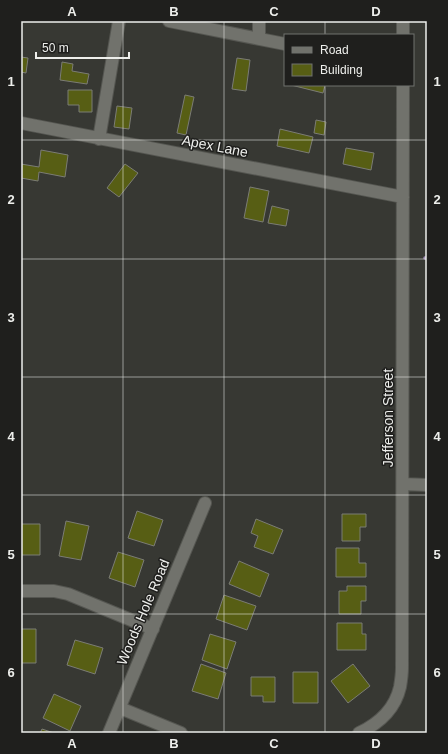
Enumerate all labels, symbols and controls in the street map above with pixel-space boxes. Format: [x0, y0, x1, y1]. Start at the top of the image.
text: A [67, 4, 77, 19]
text: B [169, 4, 179, 19]
text: C [269, 4, 279, 19]
text: D [371, 4, 381, 19]
scale bar [36, 34, 129, 60]
legend [284, 34, 414, 86]
text: 50 m [42, 41, 69, 55]
text: Road [320, 43, 349, 57]
text: Building [320, 63, 363, 77]
text: 1 [7, 74, 15, 89]
text: 1 [433, 74, 441, 89]
street label: Apex Lane [181, 132, 250, 160]
text: 2 [7, 192, 15, 207]
text: 2 [433, 192, 441, 207]
text: 3 [7, 310, 15, 325]
text: 3 [433, 310, 441, 325]
street label: Jefferson Street [380, 369, 396, 467]
text: 4 [7, 429, 15, 444]
text: 4 [433, 429, 441, 444]
text: 5 [7, 547, 15, 562]
text: 5 [433, 547, 441, 562]
street label: Woods Hole Road [113, 557, 173, 667]
text: 6 [7, 665, 15, 680]
text: 6 [433, 665, 441, 680]
text: A [67, 736, 77, 751]
text: B [169, 736, 179, 751]
text: C [269, 736, 279, 751]
text: D [371, 736, 381, 751]

